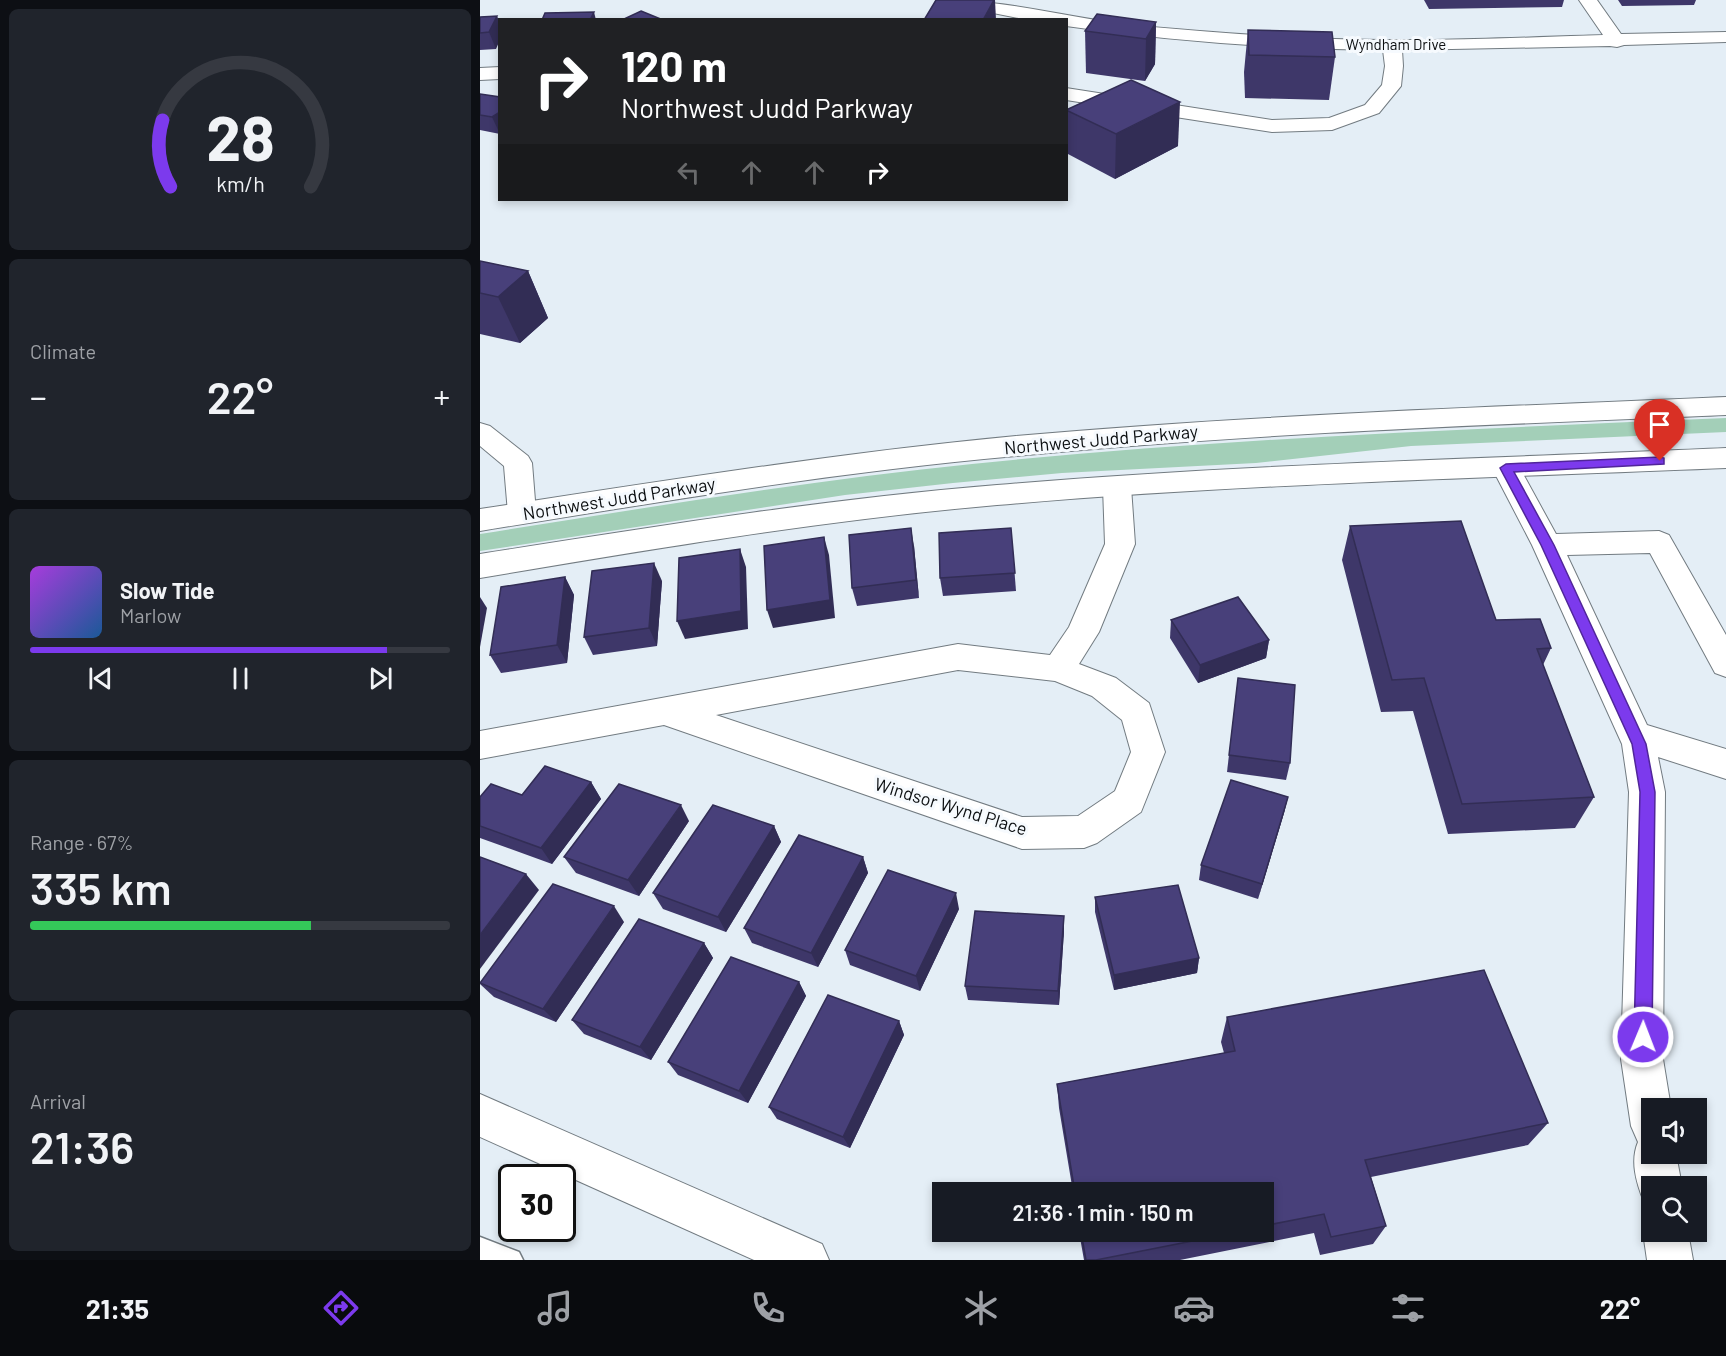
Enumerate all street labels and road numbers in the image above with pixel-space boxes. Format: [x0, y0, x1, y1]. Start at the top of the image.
street label: Wyndham Drive [1346, 35, 1446, 53]
street label: Northwest Judd Parkway [1003, 420, 1199, 458]
street label: Northwest Judd Parkway [521, 472, 717, 524]
street label: Windsor Wynd Place [872, 772, 1030, 840]

